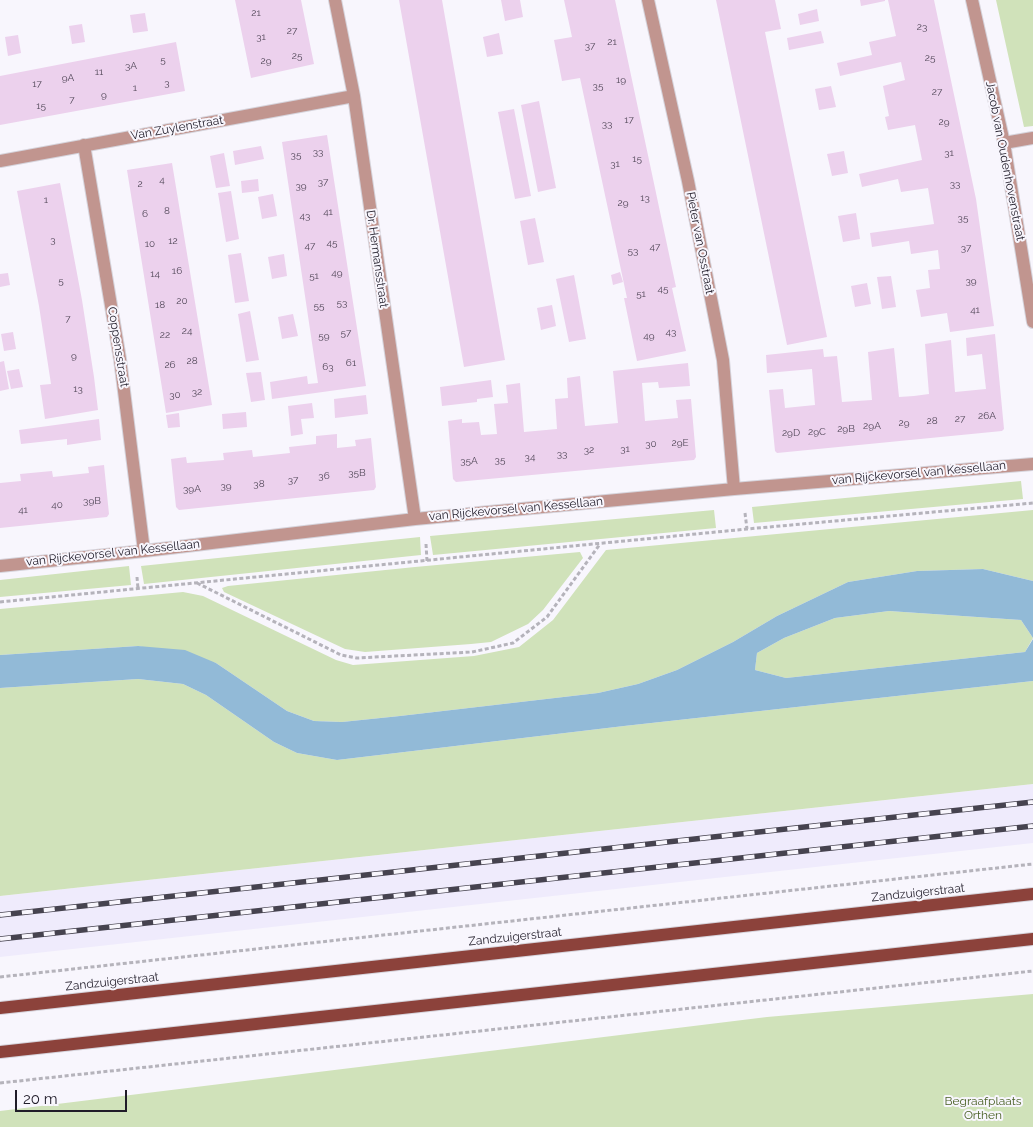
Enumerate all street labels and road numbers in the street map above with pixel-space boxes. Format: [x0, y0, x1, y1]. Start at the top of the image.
street label: Jacob van Oudenhovenstraat [982, 80, 1028, 242]
street label: Van Zuylenstraat [130, 113, 224, 143]
street label: Pieter van Osstraat [683, 191, 717, 295]
street label: Dr. Hermansstraat [363, 209, 391, 309]
street label: Coppensstraat [105, 306, 131, 388]
street label: van Rijckevorsel van Kessellaan [831, 458, 1007, 488]
street label: van Rijckevorsel van Kessellaan [428, 494, 604, 524]
street label: van Rijckevorsel van Kessellaan [25, 537, 201, 569]
street label: Zandzuigerstraat [871, 881, 965, 905]
street label: Zandzuigerstraat [468, 925, 562, 949]
street label: Zandzuigerstraat [65, 970, 159, 994]

